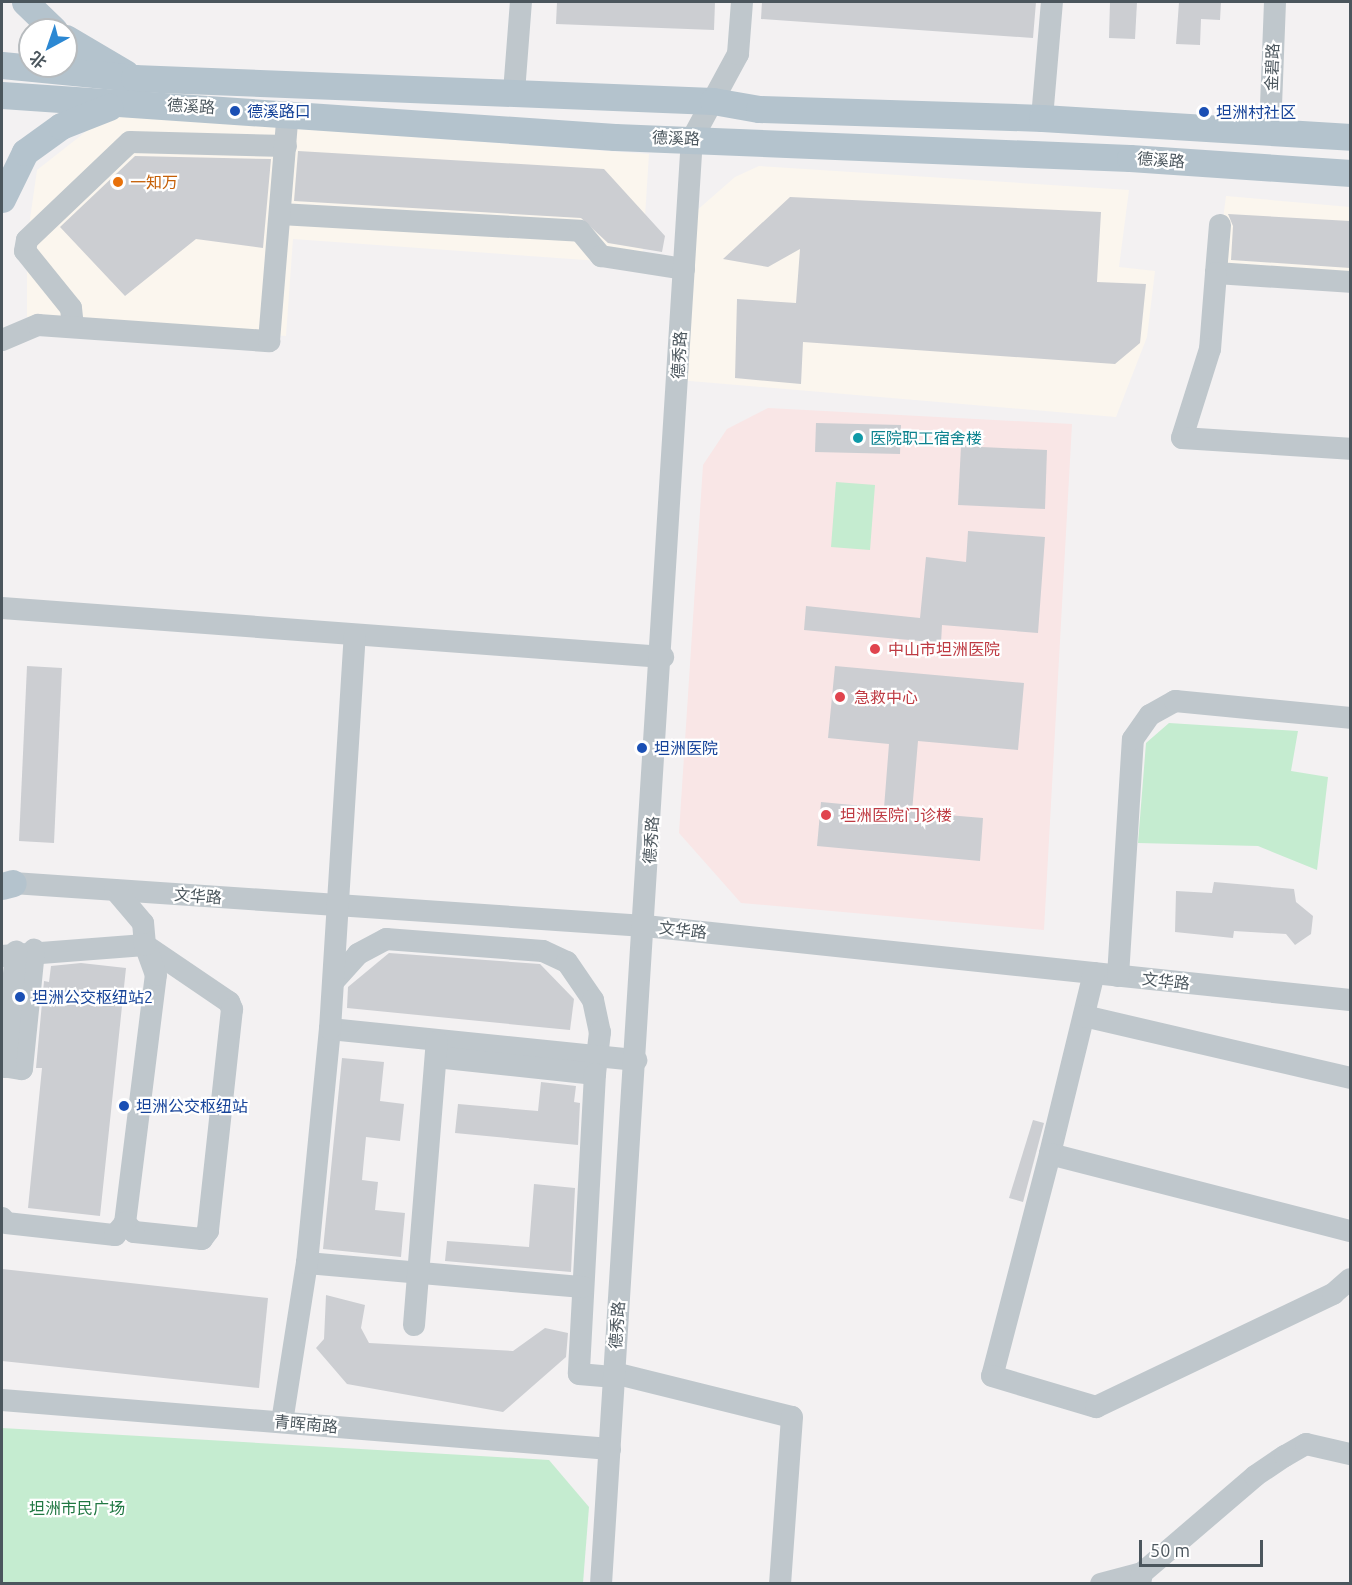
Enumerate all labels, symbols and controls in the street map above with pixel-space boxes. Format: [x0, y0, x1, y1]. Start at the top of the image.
north arrow [18, 18, 78, 78]
street label: 金碧路 [1262, 43, 1282, 91]
text: 北 [26, 48, 50, 72]
street label: 德溪路 [167, 95, 215, 117]
place label: 德溪路口 [247, 101, 311, 121]
place label: 坦洲村社区 [1216, 102, 1296, 122]
marker: 德溪路口 [228, 104, 242, 118]
marker: 坦洲村社区 [1197, 105, 1211, 119]
street label: 德溪路 [652, 128, 700, 148]
street label: 德溪路 [1136, 149, 1186, 171]
place label: 一知万 [130, 172, 178, 192]
marker: 一知万 [111, 175, 125, 189]
street label: 德秀路 [668, 331, 690, 379]
place label: 医院职工宿舍楼 [870, 428, 982, 448]
marker: 医院职工宿舍楼 [851, 431, 865, 445]
place label: 中山市坦洲医院 [888, 639, 1000, 659]
marker: 中山市坦洲医院 [866, 640, 884, 658]
place label: 急救中心 [854, 687, 918, 707]
marker: 急救中心 [831, 688, 849, 706]
place label: 坦洲医院 [654, 738, 718, 758]
marker: 坦洲医院 [635, 741, 649, 755]
place label: 坦洲医院门诊楼 [840, 805, 952, 825]
marker: 坦洲医院门诊楼 [817, 806, 835, 824]
street label: 德秀路 [640, 815, 662, 865]
street label: 文华路 [173, 885, 223, 907]
street label: 文华路 [658, 918, 708, 942]
street label: 文华路 [1141, 969, 1191, 993]
place label: 坦洲公交枢纽站2 [32, 987, 153, 1007]
marker: 坦洲公交枢纽站2 [13, 990, 27, 1004]
place label: 坦洲公交枢纽站 [136, 1096, 248, 1116]
marker: 坦洲公交枢纽站 [117, 1099, 131, 1113]
street label: 德秀路 [606, 1300, 628, 1350]
street label: 青晖南路 [273, 1412, 339, 1436]
park label: 坦洲市民广场 [29, 1498, 125, 1518]
scale bar [1142, 1528, 1266, 1566]
text: 50 m [1150, 1540, 1190, 1560]

